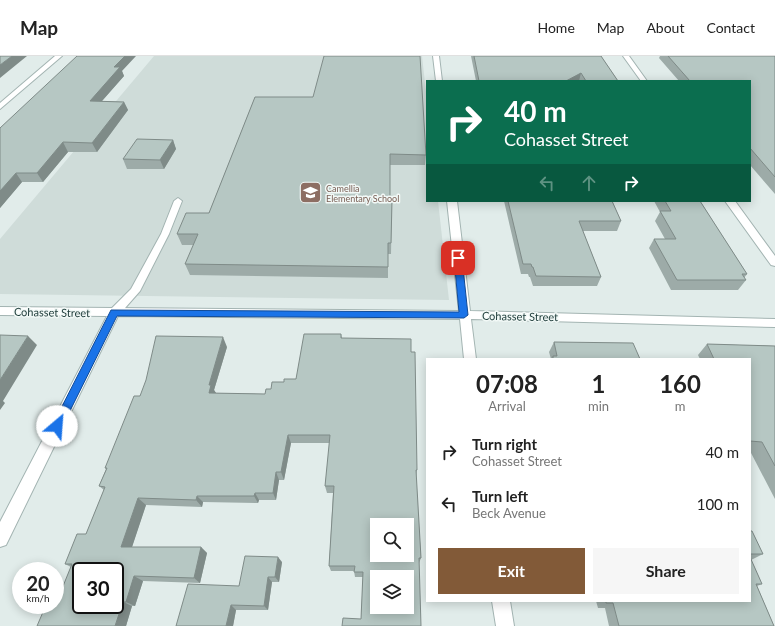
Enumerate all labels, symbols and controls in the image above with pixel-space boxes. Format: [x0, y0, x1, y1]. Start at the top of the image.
text: Map [20, 16, 58, 39]
text: Home [537, 19, 575, 36]
text: Map [597, 19, 624, 36]
text: About [646, 19, 684, 36]
text: Contact [706, 19, 755, 36]
text: 40 m [504, 94, 567, 128]
icon: right [438, 96, 490, 148]
text: Cohasset Street [504, 128, 629, 150]
icon: left [536, 172, 558, 194]
icon: ahead [578, 172, 600, 194]
icon: right [620, 172, 642, 194]
school or university icon: Camellia Elementary School [298, 180, 324, 206]
place label: Camellia Elementary School [326, 183, 399, 204]
pin [441, 241, 475, 275]
icon: arrive [447, 247, 469, 269]
street label: Cohasset Street [14, 305, 90, 319]
street label: Cohasset Street [482, 309, 558, 323]
text: 07:08 [476, 369, 538, 398]
text: 1 [592, 369, 606, 398]
text: 160 [659, 369, 701, 398]
text: Arrival [488, 398, 526, 414]
text: min [588, 398, 609, 414]
text: m [675, 398, 685, 414]
position arrow [36, 405, 78, 447]
text: Turn right [472, 435, 537, 453]
icon: right [438, 441, 460, 463]
text: 40 m [705, 443, 739, 461]
text: Cohasset Street [472, 453, 562, 469]
text: Turn left [472, 487, 528, 505]
icon: left [438, 493, 460, 515]
text: 100 m [697, 495, 739, 513]
text: Beck Avenue [472, 505, 546, 521]
map controls [370, 518, 414, 614]
button: search [370, 518, 414, 562]
button: Exit [438, 548, 585, 594]
button: Share [593, 548, 739, 594]
speed limit sign: 30 [72, 562, 124, 614]
button: layers [370, 570, 414, 614]
text: 20 [26, 571, 50, 595]
text: km/h [26, 592, 50, 604]

